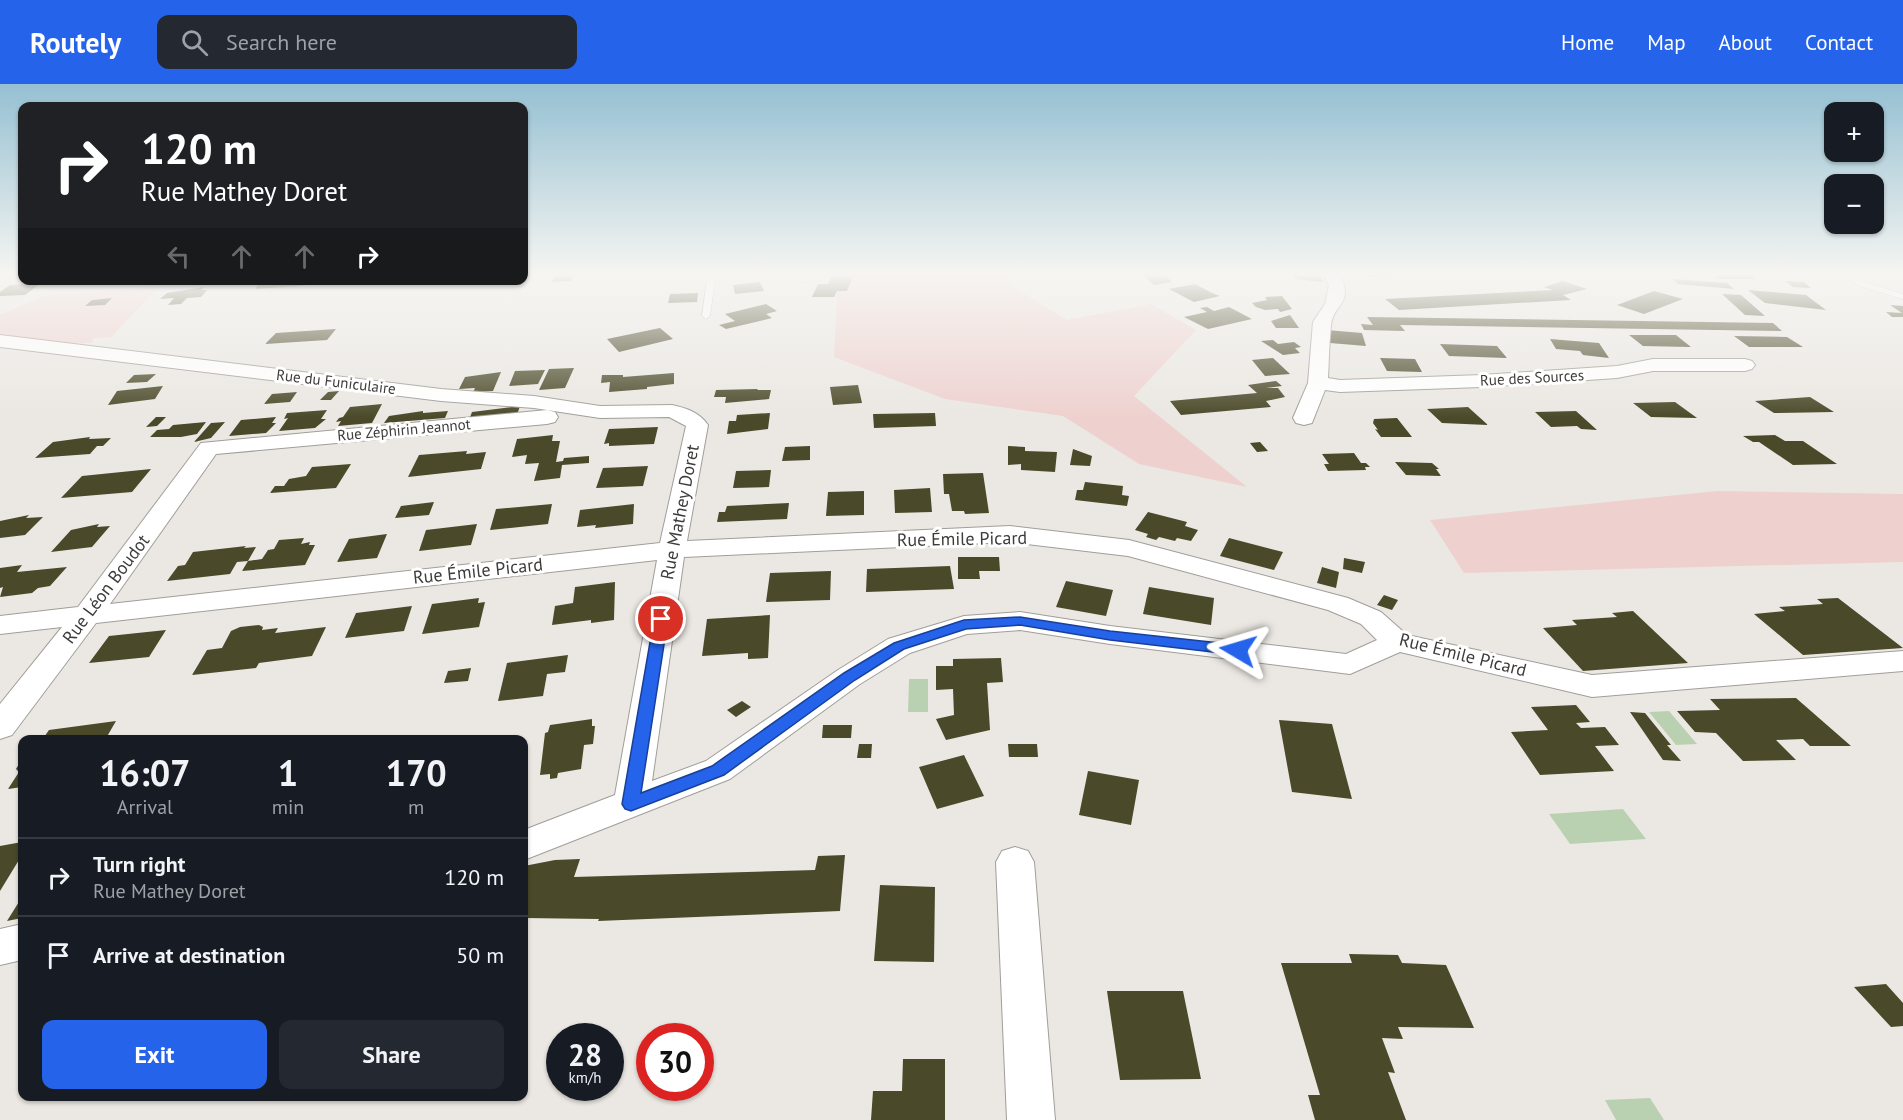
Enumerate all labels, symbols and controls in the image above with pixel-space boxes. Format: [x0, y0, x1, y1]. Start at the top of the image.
search box [157, 15, 577, 69]
text: Routely [30, 24, 121, 61]
icon: search [178, 26, 211, 59]
text: Search here [226, 28, 337, 56]
text: Home [1561, 29, 1614, 56]
text: Map [1647, 29, 1686, 56]
text: About [1719, 29, 1772, 56]
text: Contact [1805, 29, 1873, 56]
map controls [1824, 102, 1884, 234]
button: + [1824, 102, 1884, 162]
text: 120 m [141, 121, 257, 176]
icon: right [42, 126, 120, 204]
text: Rue Mathey Doret [141, 174, 347, 208]
button: − [1824, 174, 1884, 234]
icon: left [162, 240, 195, 273]
icon: ahead [225, 240, 258, 273]
icon: ahead [288, 240, 321, 273]
icon: right [351, 240, 384, 273]
street label: Rue du Funiculaire [275, 365, 397, 398]
street label: Rue des Sources [1480, 365, 1584, 390]
street label: Rue Zéphirin Jeannot [336, 414, 471, 445]
street label: Rue Mathey Doret [655, 442, 704, 582]
street label: Rue Émile Picard [897, 526, 1027, 551]
street label: Rue Léon Boudot [57, 529, 154, 648]
street label: Rue Émile Picard [412, 552, 544, 589]
pin [635, 593, 686, 644]
icon: arrive [644, 602, 677, 635]
position arrow [1206, 618, 1270, 682]
street label: Rue Émile Picard [1397, 628, 1529, 681]
text: 16:07 [99, 749, 191, 796]
text: 1 [278, 749, 298, 796]
text: 170 [386, 749, 447, 796]
text: Arrival [117, 794, 173, 820]
text: min [272, 794, 304, 820]
text: m [408, 794, 424, 820]
text: Turn right [93, 850, 185, 878]
icon: right [42, 861, 75, 894]
text: 120 m [444, 863, 504, 891]
text: Rue Mathey Doret [93, 878, 246, 904]
icon: arrive [42, 939, 75, 972]
text: Arrive at destination [93, 941, 285, 969]
text: 50 m [456, 941, 504, 969]
button: Exit [42, 1020, 267, 1089]
button: Share [279, 1020, 504, 1089]
speed limit sign: 30 [636, 1023, 714, 1101]
text: 28 [568, 1035, 602, 1074]
text: km/h [569, 1068, 601, 1087]

